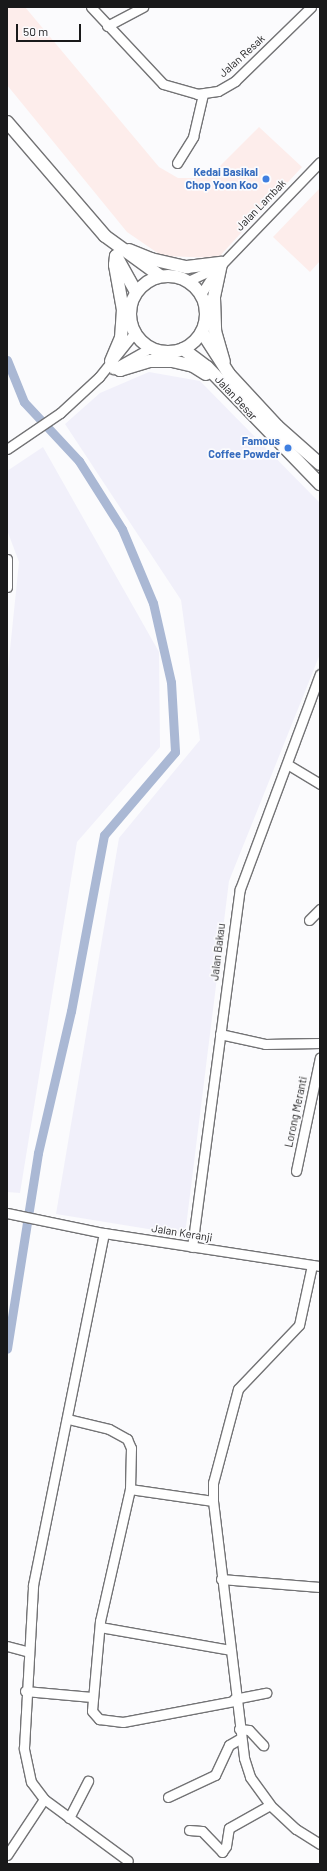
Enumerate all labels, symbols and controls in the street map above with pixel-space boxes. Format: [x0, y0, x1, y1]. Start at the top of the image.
scale bar [18, 16, 83, 42]
text: 50 m [23, 24, 48, 38]
street label: Jalan Resak [216, 32, 268, 80]
place label: Kedai Basikal Chop Yoon Koo [186, 166, 258, 192]
marker: Kedai Basikal Chop Yoon Koo [261, 174, 271, 184]
street label: Jalan Lambak [233, 177, 289, 233]
street label: Jalan Besar [212, 373, 260, 423]
place label: Famous Coffee Powder [208, 435, 280, 461]
marker: Famous Coffee Powder [283, 443, 293, 453]
street label: Jalan Bakau [208, 923, 228, 981]
street label: Lorong Meranti [282, 1075, 310, 1149]
street label: Jalan Keranji [150, 1222, 214, 1244]

